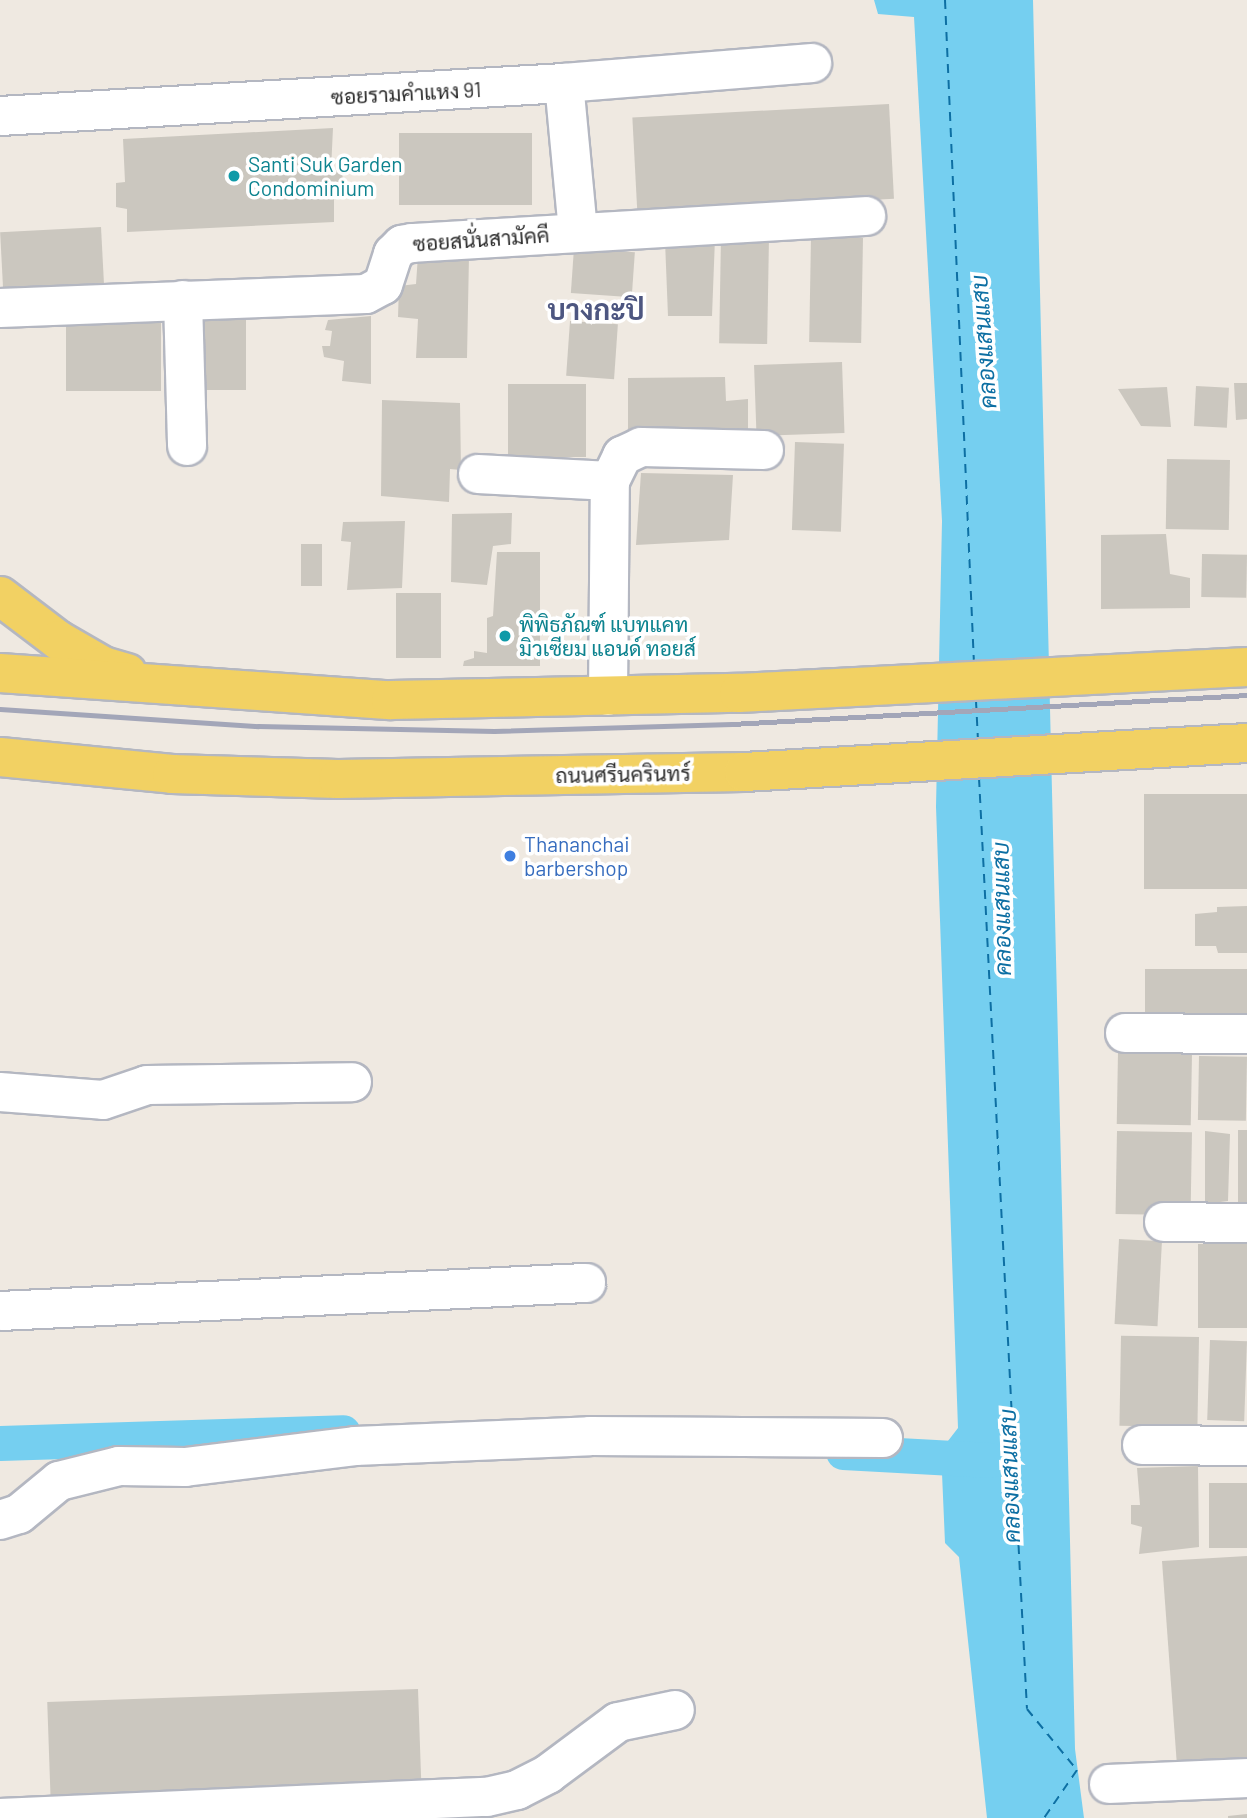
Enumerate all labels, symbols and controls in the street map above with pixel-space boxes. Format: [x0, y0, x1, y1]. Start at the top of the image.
street label: ซอยรามคำแหง 91 [330, 76, 482, 110]
place label: Santi Suk Garden Condominium [248, 151, 403, 201]
marker: Santi Suk Garden Condominium [226, 168, 242, 184]
street label: ซอยสนั่นสามัคคี [412, 222, 550, 256]
water label: คลองแสนแสบ [965, 274, 1001, 410]
district label: บางกะปิ [548, 292, 644, 326]
place label: พิพิธภัณฑ์ แบทแคท มิวเซียม แอนด์ ทอยส์ [519, 611, 696, 661]
marker: พิพิธภัณฑ์ แบทแคท มิวเซียม แอนด์ ทอยส์ [497, 628, 513, 644]
street label: ถนนศรีนครินทร์ [555, 760, 691, 788]
place label: Thananchai barbershop [524, 831, 630, 881]
water label: คลองแสนแสบ [986, 842, 1016, 976]
marker: Thananchai barbershop [502, 848, 518, 864]
water label: คลองแสนแสบ [993, 1409, 1025, 1543]

